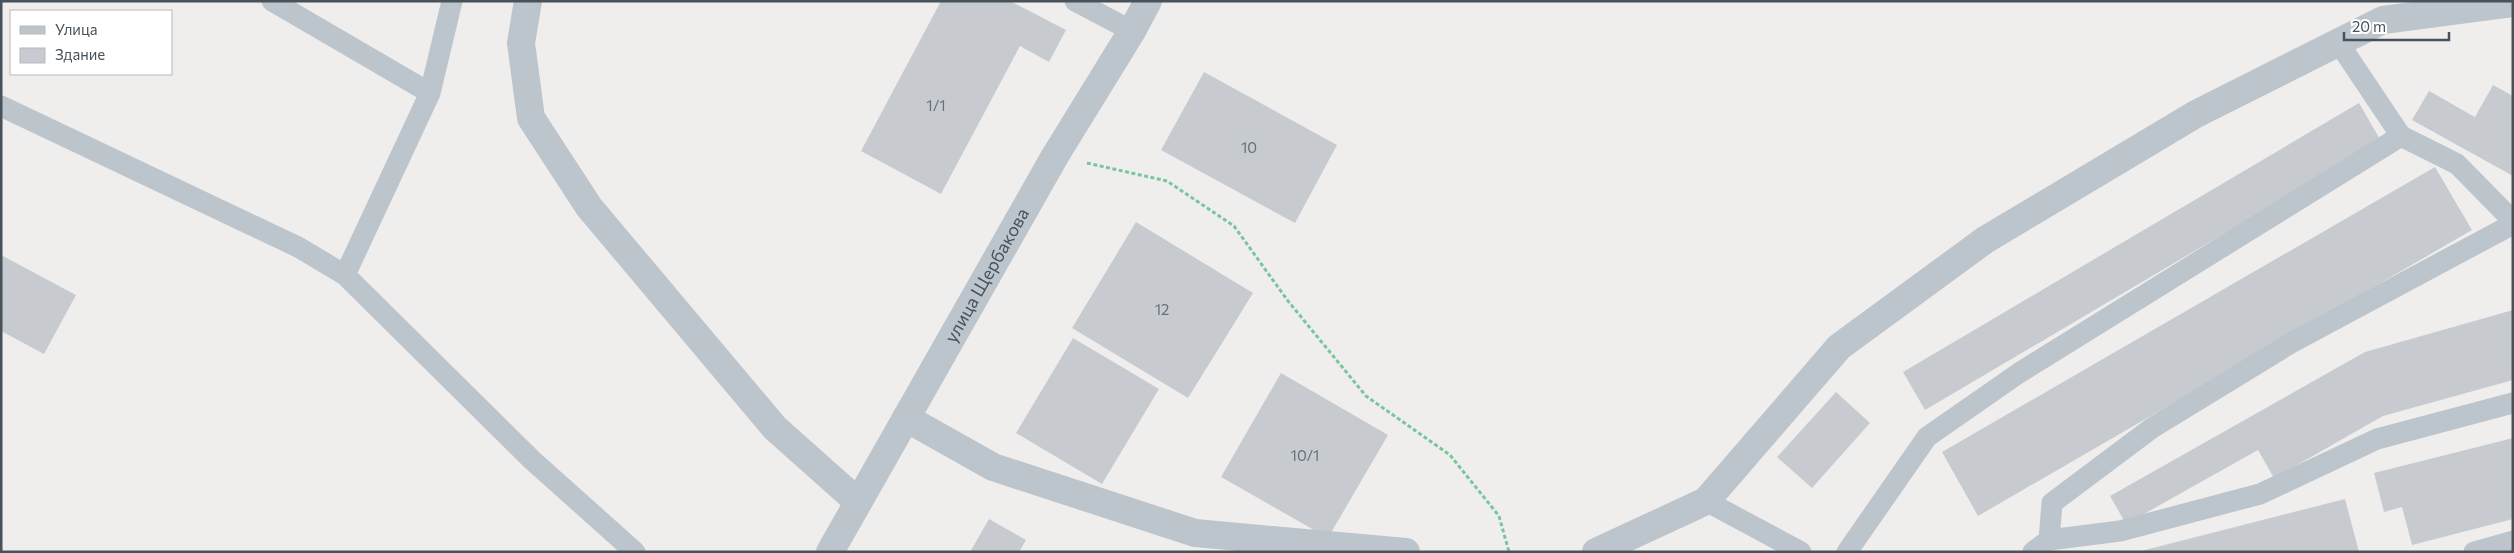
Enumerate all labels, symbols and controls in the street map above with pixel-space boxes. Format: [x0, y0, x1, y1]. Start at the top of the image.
legend [10, 10, 172, 75]
scale bar [2344, 10, 2449, 42]
text: 20 m [2352, 17, 2386, 35]
text: Улица [55, 20, 97, 38]
text: Здание [55, 45, 105, 63]
house number: 1/1 [926, 96, 946, 114]
house number: 10 [1241, 138, 1257, 156]
street label: улица Щербакова [939, 204, 1033, 346]
house number: 12 [1155, 300, 1169, 318]
house number: 10/1 [1291, 446, 1320, 464]

